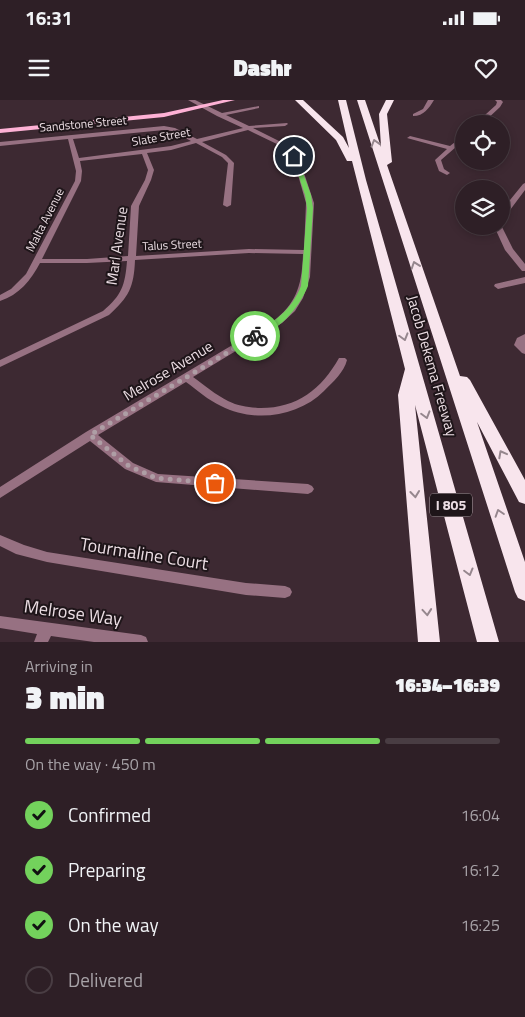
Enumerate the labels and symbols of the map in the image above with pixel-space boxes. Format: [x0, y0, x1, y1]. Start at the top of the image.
street label: Sandstone Street [39, 110, 128, 137]
street label: Slate Street [130, 122, 192, 151]
pin [273, 135, 315, 177]
one-way arrow [371, 139, 381, 148]
street label: Malta Avenue [20, 185, 69, 255]
street label: Marl Avenue [100, 205, 133, 287]
street label: Talus Street [142, 233, 203, 256]
one-way arrow [411, 261, 421, 269]
street label: Jacob Dekema Freeway [401, 292, 464, 439]
courier [230, 311, 280, 361]
one-way arrow [398, 332, 409, 341]
street label: Melrose Avenue [118, 335, 217, 407]
one-way arrow [420, 411, 431, 420]
one-way arrow [498, 451, 508, 460]
pin [194, 462, 236, 504]
one-way arrow [409, 491, 420, 499]
road number: I 805 [430, 494, 472, 516]
one-way arrow [494, 509, 504, 518]
street label: Tourmaline Court [78, 530, 211, 577]
one-way arrow [464, 567, 474, 575]
street label: Melrose Way [22, 592, 124, 633]
one-way arrow [421, 609, 432, 617]

